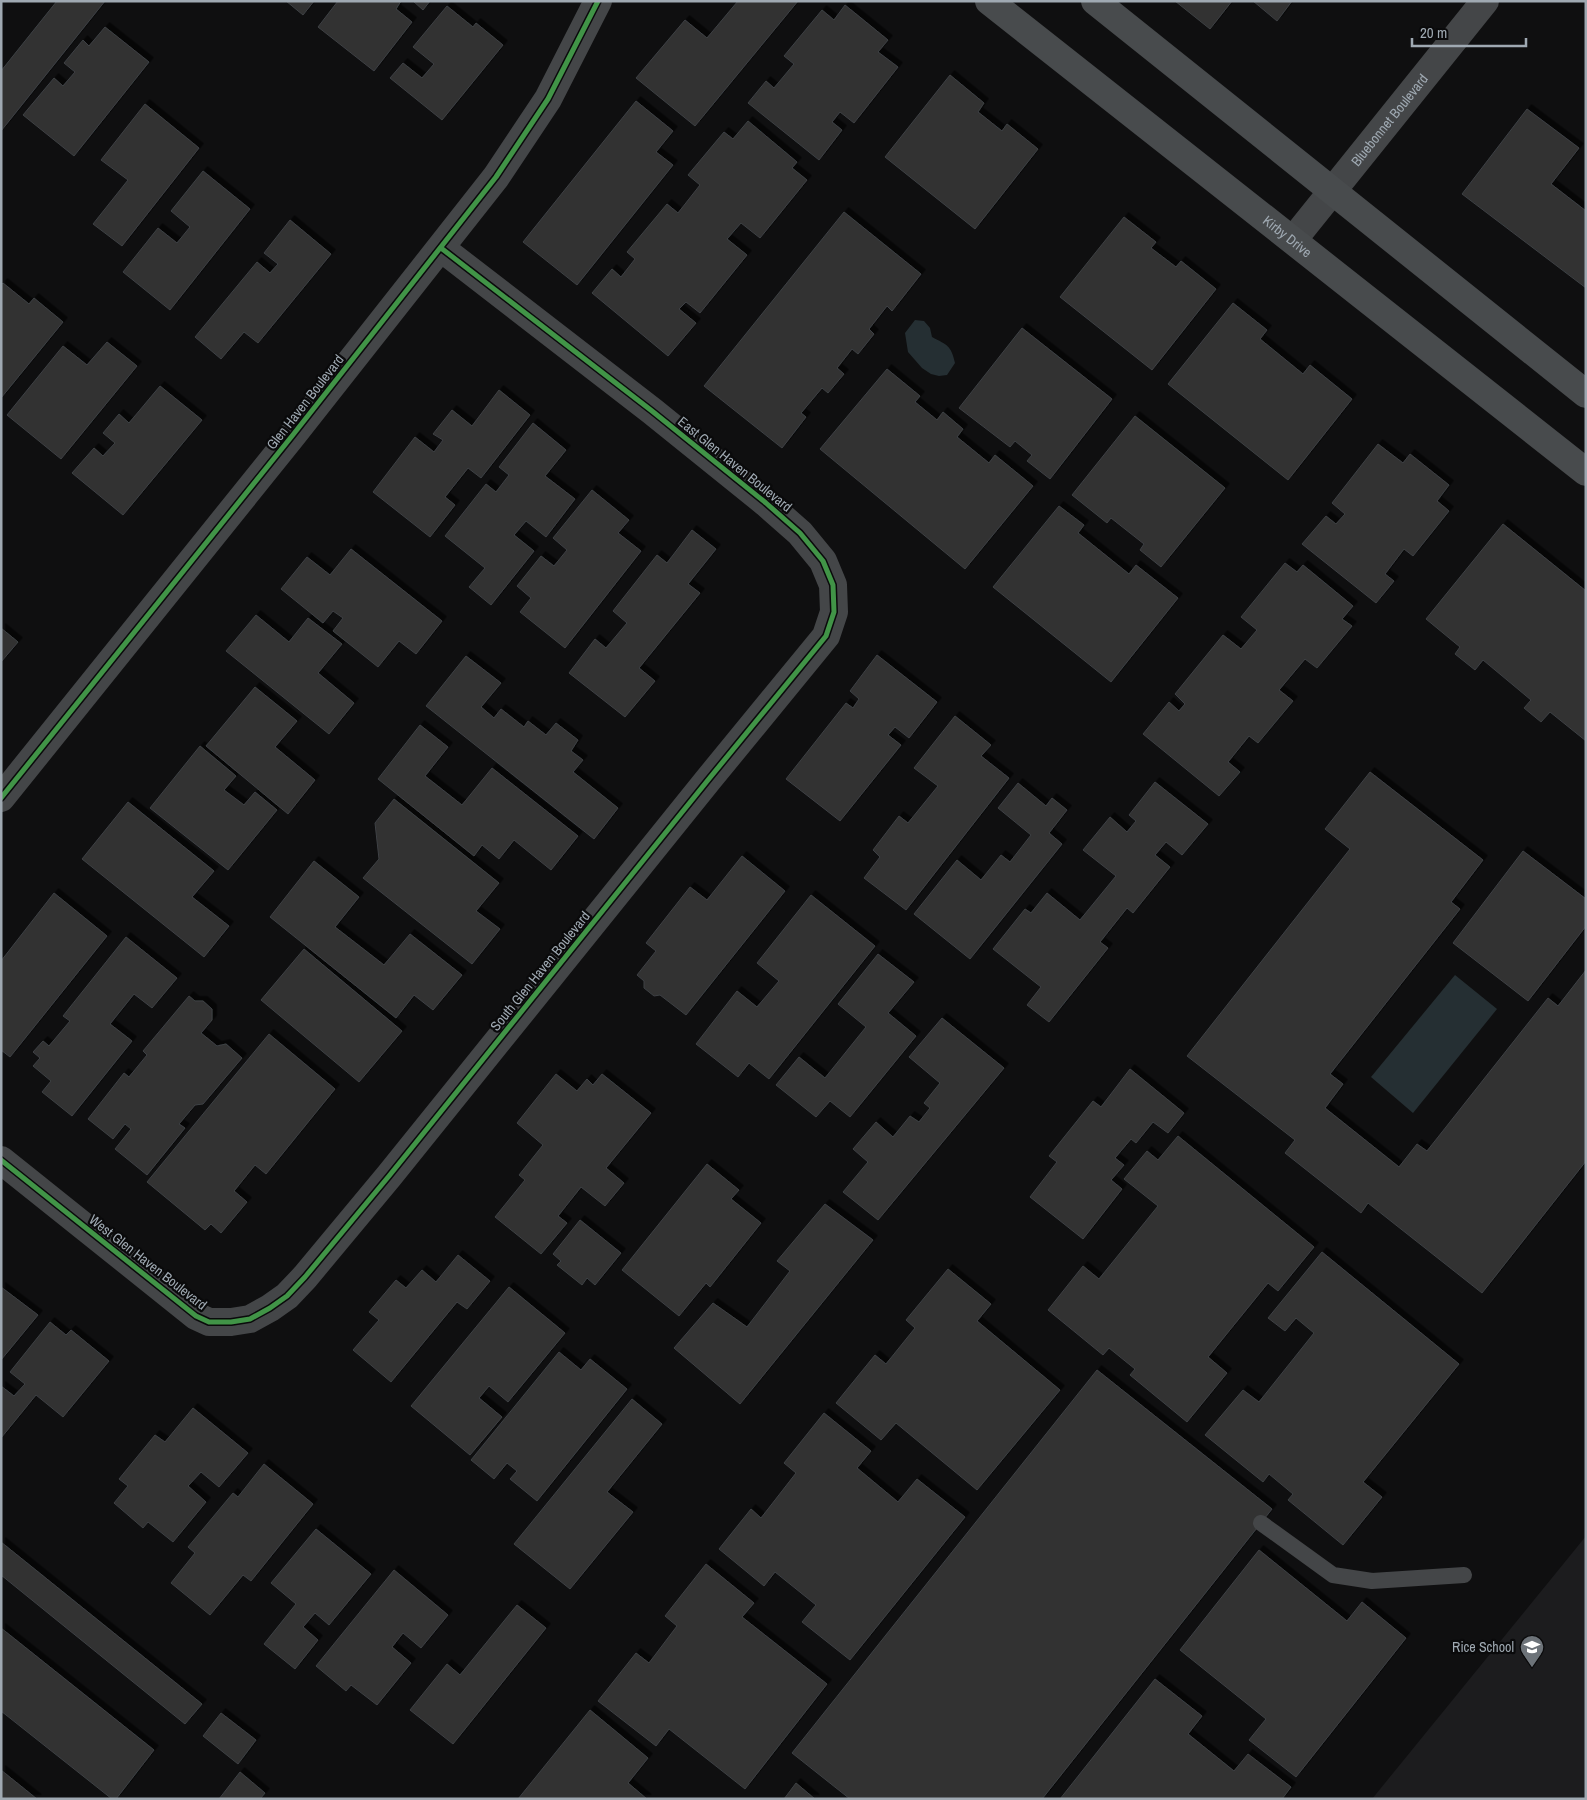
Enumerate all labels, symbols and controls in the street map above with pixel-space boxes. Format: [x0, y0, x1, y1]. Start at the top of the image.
scale bar [1412, 15, 1526, 47]
text: 20 m [1420, 22, 1447, 43]
street label: Bluebonnet Boulevard [1347, 70, 1432, 170]
street label: Kirby Drive [1259, 211, 1315, 261]
street label: Glen Haven Boulevard [262, 351, 348, 453]
street label: East Glen Haven Boulevard [674, 412, 796, 516]
street label: South Glen Haven Boulevard [486, 908, 594, 1034]
street label: West Glen Haven Boulevard [85, 1210, 211, 1314]
school or university icon: Rice School [1519, 1634, 1545, 1668]
place label: Rice School [1452, 1638, 1514, 1656]

